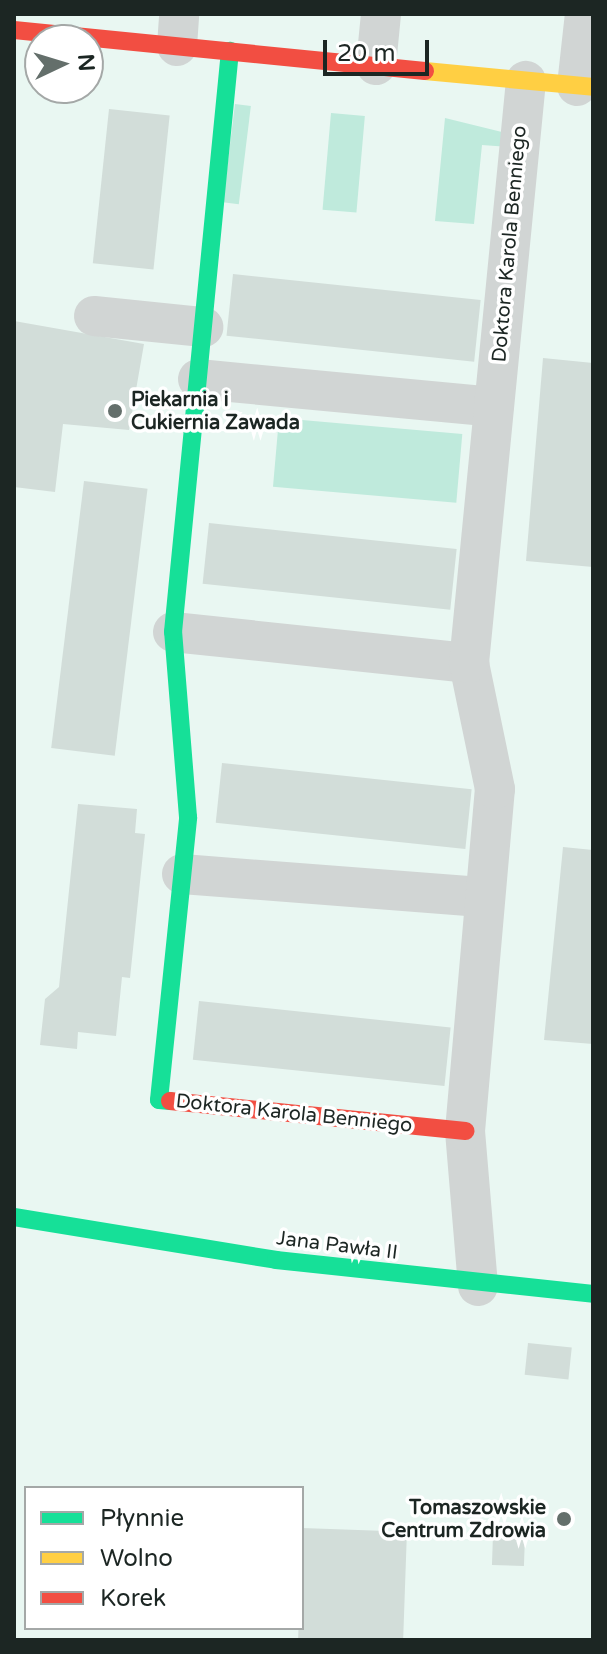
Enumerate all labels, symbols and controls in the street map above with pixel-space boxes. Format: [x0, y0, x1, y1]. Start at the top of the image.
north arrow [24, 24, 104, 104]
scale bar [327, 24, 433, 74]
text: 20 m [337, 39, 395, 68]
text: N [72, 53, 100, 72]
street label: Doktora Karola Benniego [488, 125, 532, 363]
place label: Piekarnia i Cukiernia Zawada [131, 388, 300, 435]
marker: Piekarnia i Cukiernia Zawada [106, 402, 124, 420]
street label: Doktora Karola Benniego [175, 1090, 413, 1138]
street label: Jana Pawła II [275, 1227, 399, 1265]
legend [24, 1486, 304, 1630]
place label: Tomaszowskie Centrum Zdrowia [381, 1496, 546, 1543]
text: Płynnie [100, 1504, 184, 1533]
marker: Tomaszowskie Centrum Zdrowia [553, 1508, 575, 1530]
text: Wolno [100, 1544, 173, 1573]
text: Korek [100, 1584, 166, 1613]

